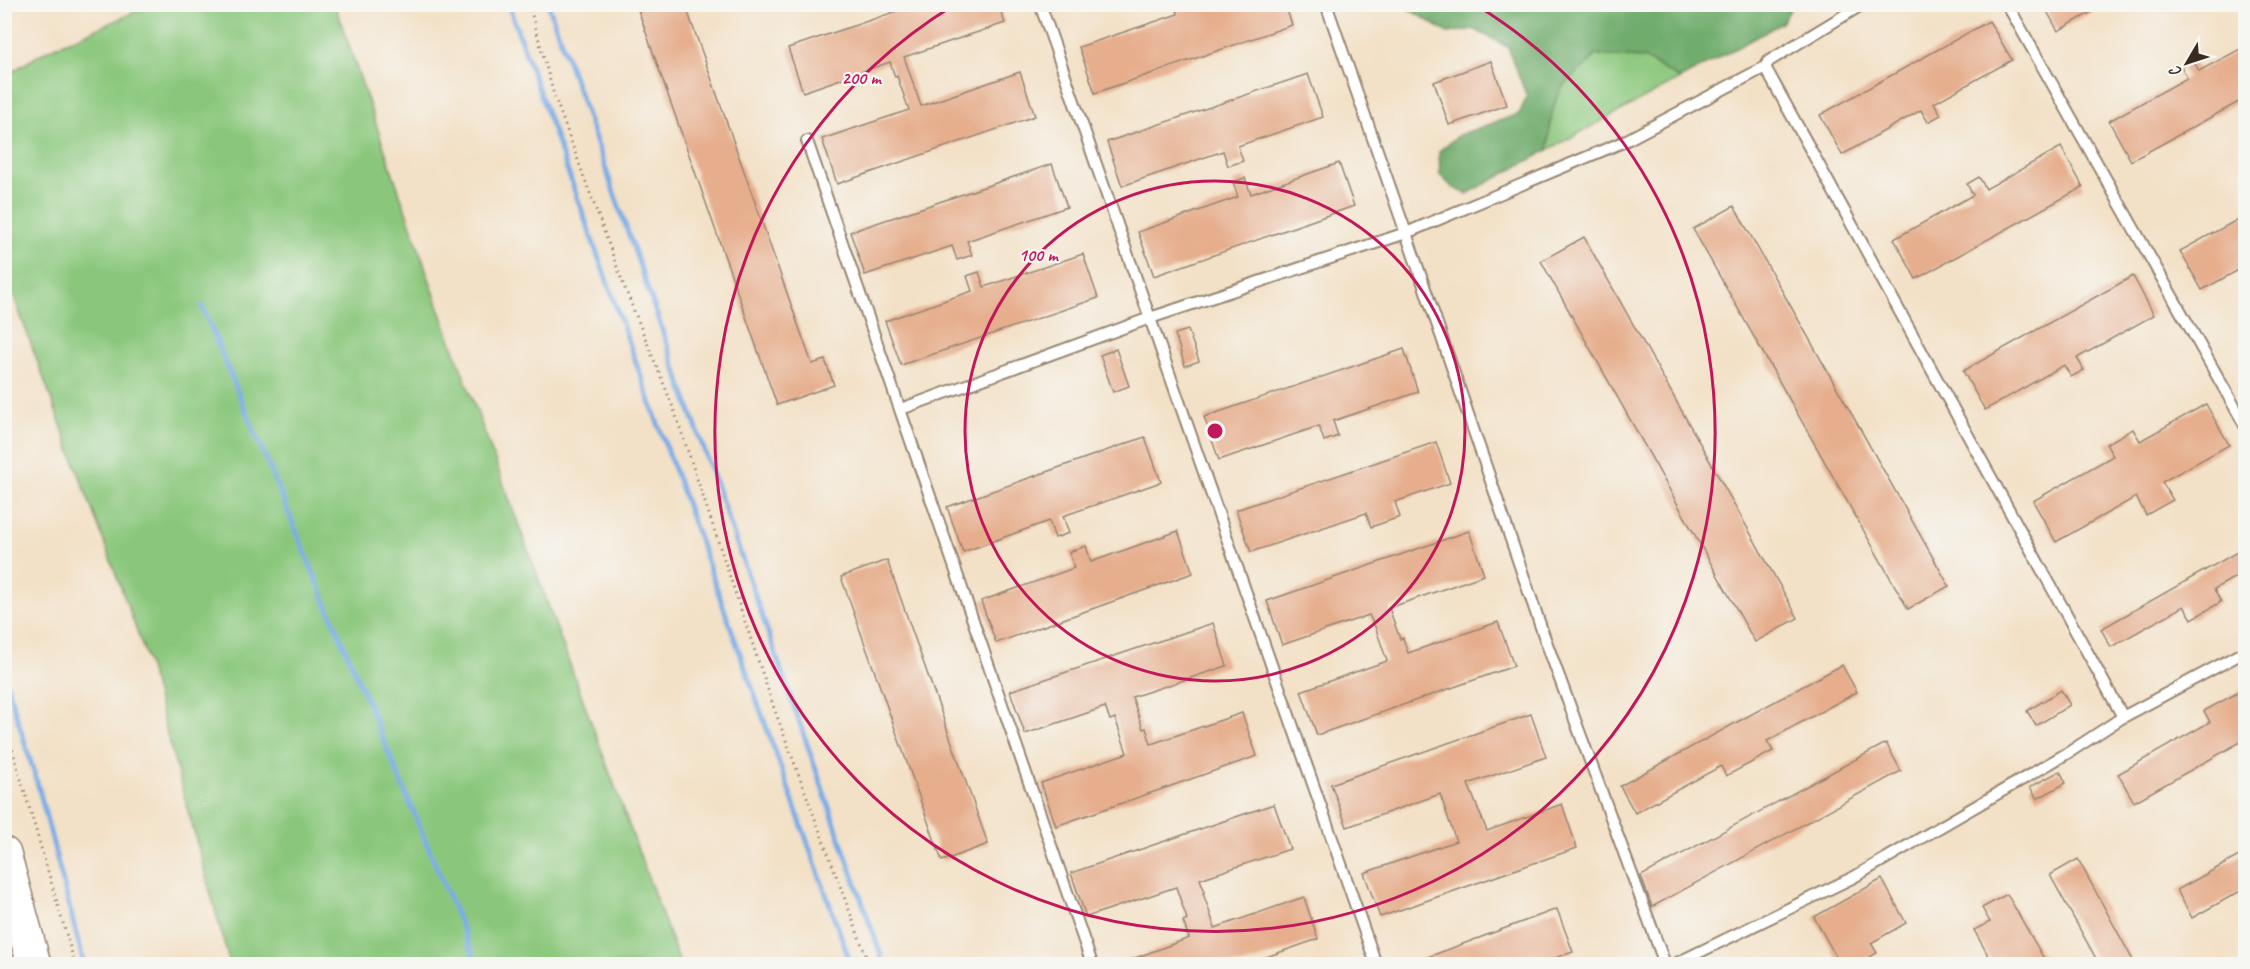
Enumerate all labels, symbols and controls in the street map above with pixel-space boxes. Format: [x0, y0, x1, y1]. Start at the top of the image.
north arrow [2157, 33, 2217, 93]
text: С [2165, 61, 2186, 81]
text: 200 m [842, 67, 882, 89]
text: 100 m [1019, 244, 1059, 266]
centre of rings [1205, 421, 1225, 441]

